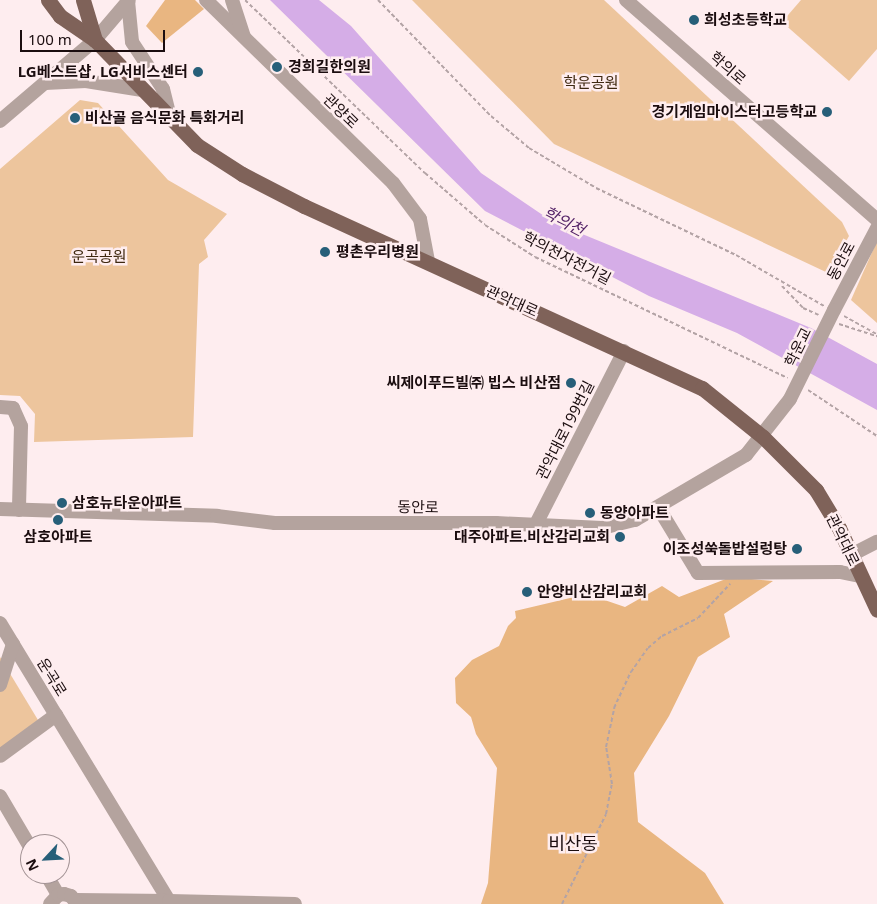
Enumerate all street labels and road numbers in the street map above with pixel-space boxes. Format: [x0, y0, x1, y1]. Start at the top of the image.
street label: 학의로 [706, 48, 750, 88]
street label: 관양로 [320, 90, 362, 132]
street label: 학의천자전거길 [520, 228, 614, 288]
street label: 동안로 [823, 238, 859, 284]
street label: 관악대로 [483, 282, 541, 320]
street label: 학운교 [781, 324, 815, 370]
street label: 관악대로199번길 [532, 378, 598, 482]
street label: 동안로 [397, 498, 439, 516]
street label: 관악대로 [823, 511, 863, 569]
street label: 운곡로 [33, 655, 71, 699]

